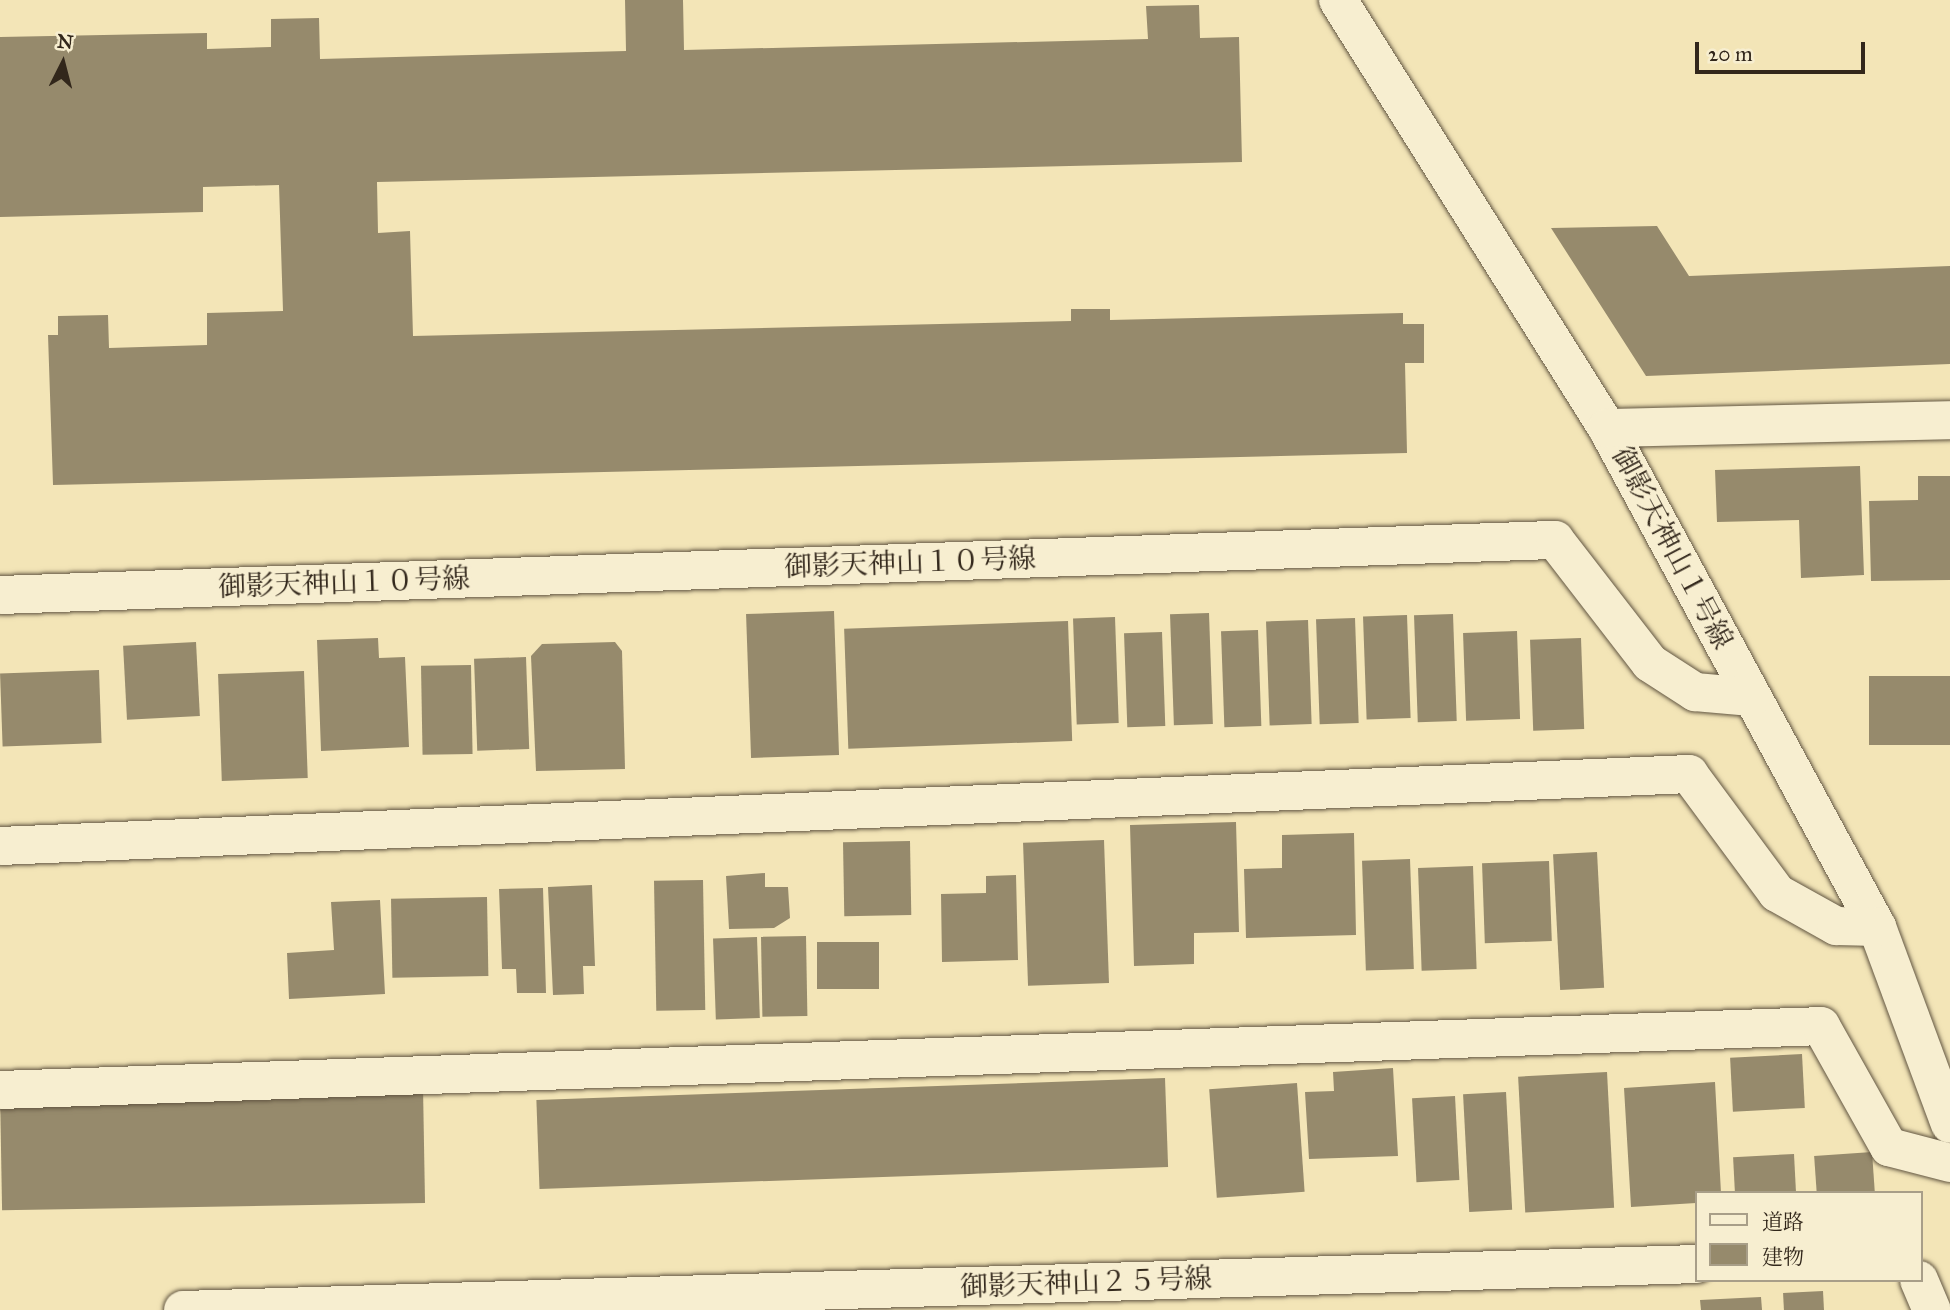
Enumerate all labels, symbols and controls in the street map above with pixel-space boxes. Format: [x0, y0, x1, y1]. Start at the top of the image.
north arrow [28, 28, 98, 98]
scale bar [1698, 28, 1868, 72]
text: N [56, 29, 74, 54]
text: 20 m [1708, 41, 1753, 67]
street label: 御影天神山１号線 [1605, 441, 1739, 655]
street label: 御影天神山１０号線 [783, 542, 1037, 584]
street label: 御影天神山１０号線 [217, 562, 471, 604]
legend [1694, 1191, 1922, 1282]
text: 道路 [1762, 1209, 1804, 1235]
text: 建物 [1762, 1244, 1804, 1270]
street label: 御影天神山２５号線 [959, 1262, 1213, 1304]

